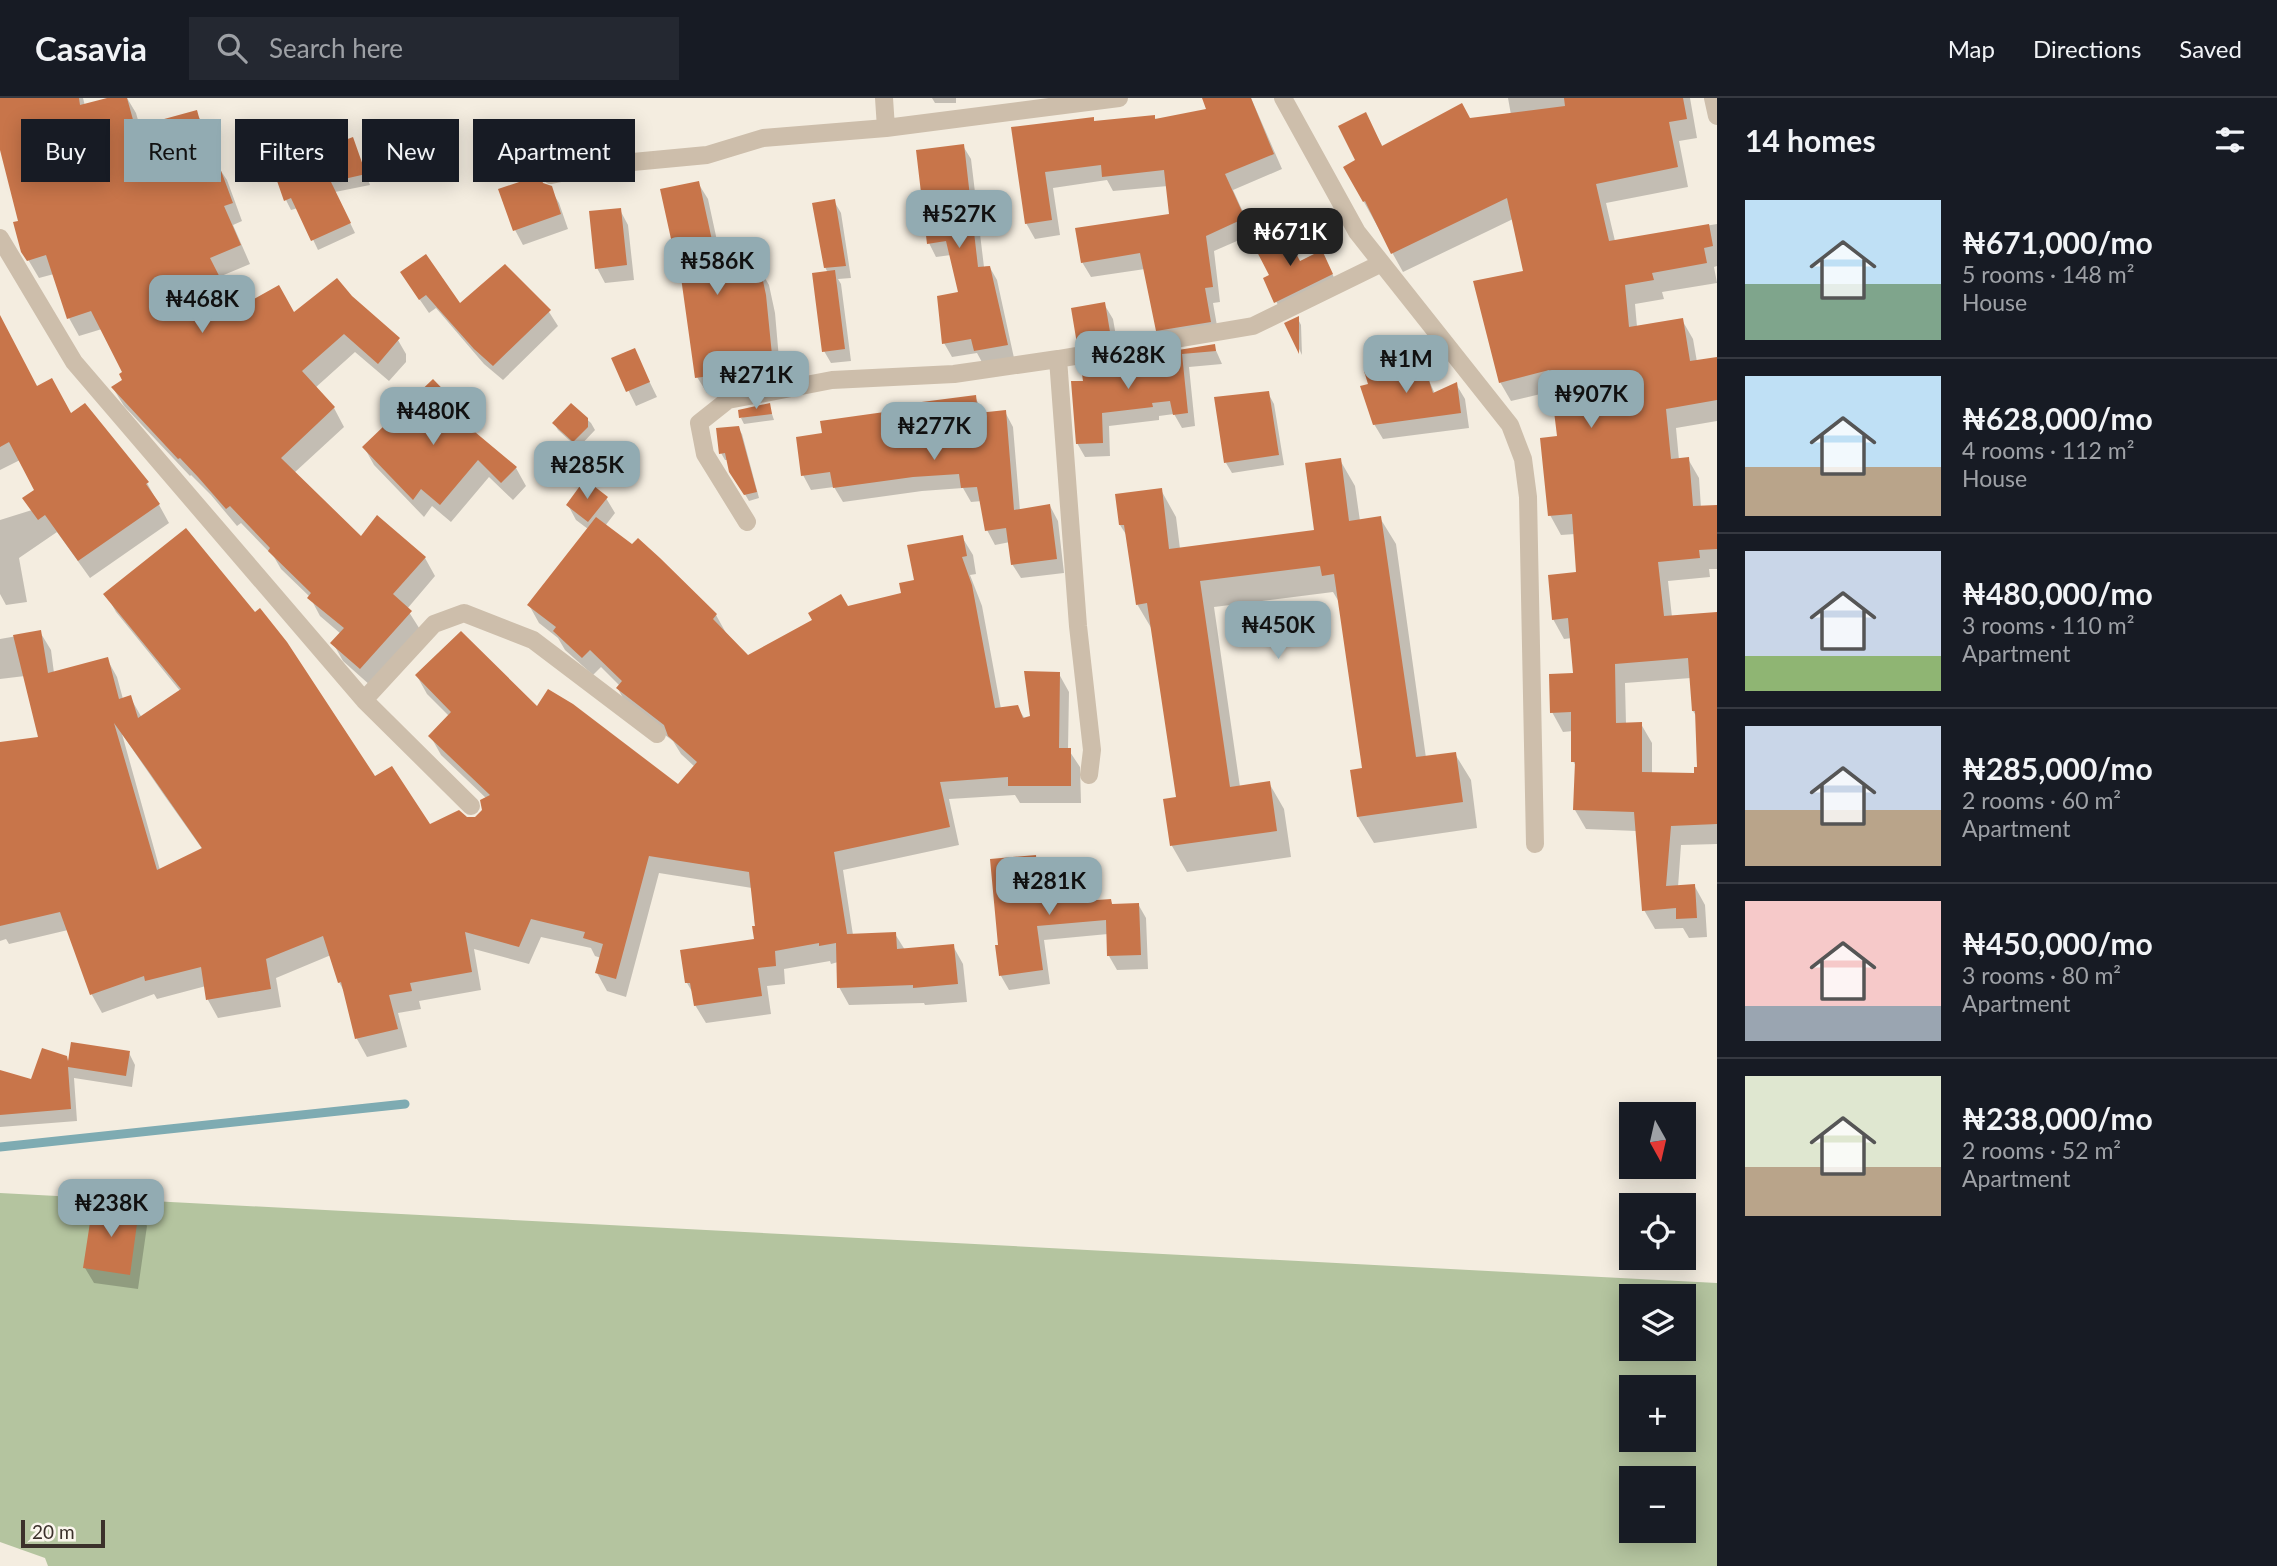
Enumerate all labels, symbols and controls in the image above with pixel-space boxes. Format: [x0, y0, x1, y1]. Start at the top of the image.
search box [189, 17, 679, 80]
text: Casavia [35, 28, 147, 68]
icon: search [213, 29, 251, 67]
text: Search here [269, 32, 403, 64]
text: Map [1948, 34, 1995, 63]
text: Directions [2033, 34, 2141, 63]
text: Saved [2179, 34, 2242, 63]
chip: Buy [21, 119, 110, 182]
chip: Rent [124, 119, 221, 182]
chip: Filters [235, 119, 348, 182]
chip: New [362, 119, 459, 182]
chip: Apartment [473, 119, 635, 182]
icon: filters [2211, 121, 2249, 159]
text: 14 homes [1745, 122, 1876, 158]
pin: ₦527K [910, 190, 1008, 250]
text: ₦527K [922, 199, 996, 227]
pin: ₦671K [1241, 208, 1339, 268]
text: ₦671K [1253, 217, 1327, 245]
text: ₦671,000/mo [1962, 224, 2153, 260]
icon: home [1801, 228, 1885, 312]
pin: ₦586K [668, 238, 766, 297]
text: ₦586K [680, 246, 754, 274]
text: 5 rooms · 148 m² [1962, 260, 2134, 288]
pin: ₦468K [153, 275, 251, 335]
text: ₦468K [165, 284, 239, 312]
text: House [1962, 288, 2027, 316]
pin: ₦628K [1079, 331, 1177, 391]
pin: ₦1M [1372, 336, 1440, 395]
text: ₦628K [1091, 340, 1165, 368]
text: ₦1M [1379, 344, 1433, 372]
pin: ₦271K [707, 352, 805, 411]
text: ₦271K [719, 360, 793, 388]
pin: ₦907K [1542, 370, 1640, 430]
text: ₦907K [1554, 379, 1628, 407]
pin: ₦480K [384, 388, 482, 447]
text: ₦480K [396, 396, 470, 424]
text: ₦628,000/mo [1962, 400, 2153, 436]
pin: ₦277K [885, 402, 983, 462]
icon: home [1801, 404, 1885, 488]
text: ₦277K [897, 411, 971, 439]
text: 4 rooms · 112 m² [1962, 436, 2134, 464]
pin: ₦285K [538, 442, 636, 501]
text: ₦285K [550, 450, 624, 478]
text: House [1962, 464, 2027, 492]
text: ₦480,000/mo [1962, 575, 2153, 611]
icon: home [1801, 579, 1885, 663]
pin: ₦450K [1229, 602, 1327, 661]
text: ₦450K [1241, 610, 1315, 638]
text: 3 rooms · 110 m² [1962, 611, 2134, 639]
text: Apartment [1962, 639, 2070, 667]
text: ₦285,000/mo [1962, 750, 2153, 786]
icon: home [1801, 754, 1885, 838]
text: 2 rooms · 60 m² [1962, 786, 2121, 814]
text: Apartment [1962, 814, 2070, 842]
pin: ₦281K [1000, 858, 1098, 917]
text: ₦281K [1012, 866, 1086, 894]
text: ₦450,000/mo [1962, 925, 2153, 961]
icon: home [1801, 929, 1885, 1013]
text: 3 rooms · 80 m² [1962, 961, 2121, 989]
text: Apartment [1962, 989, 2070, 1017]
text: ₦238,000/mo [1962, 1100, 2153, 1136]
north arrow [1619, 1102, 1696, 1180]
map controls [1619, 1102, 1696, 1543]
icon: home [1801, 1104, 1885, 1188]
text: 2 rooms · 52 m² [1962, 1136, 2121, 1164]
text: Apartment [1962, 1164, 2070, 1192]
pin: ₦238K [62, 1180, 160, 1239]
text: ₦238K [74, 1188, 148, 1216]
button: locate [1619, 1193, 1696, 1270]
button: layers [1619, 1284, 1696, 1361]
button: + [1619, 1375, 1696, 1452]
button: − [1619, 1466, 1696, 1543]
scale bar [21, 1517, 105, 1549]
text: 20 m [32, 1520, 75, 1543]

